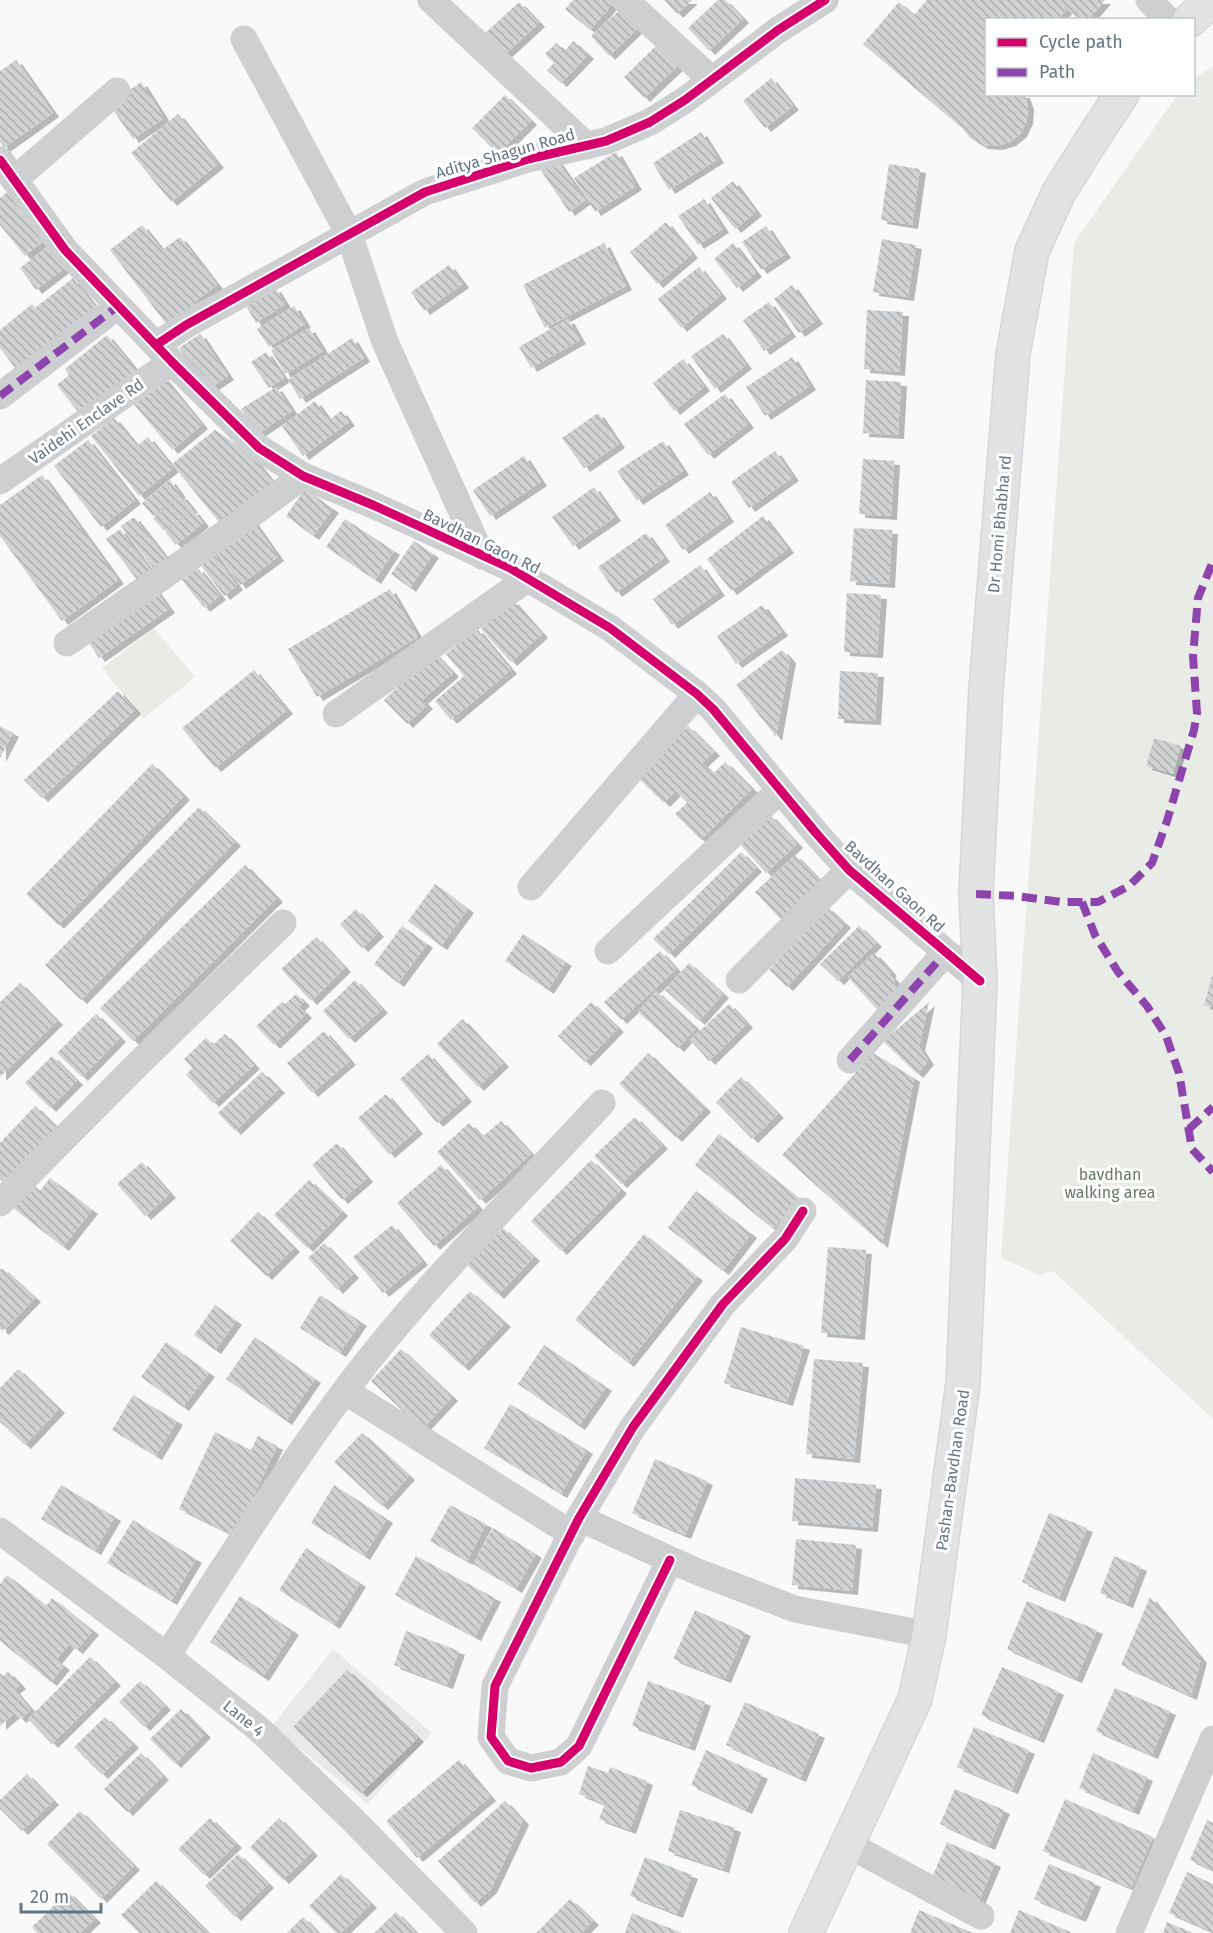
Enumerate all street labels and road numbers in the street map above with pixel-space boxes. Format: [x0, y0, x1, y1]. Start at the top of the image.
street label: Aditya Shagun Road [433, 124, 577, 182]
street label: Vaidehi Enclave Rd [25, 375, 148, 468]
street label: Dr Homi Bhabha rd [984, 454, 1015, 594]
street label: Bavdhan Gaon Rd [420, 505, 543, 578]
street label: Bavdhan Gaon Rd [841, 836, 949, 936]
street label: Pashan-Bavdhan Road [932, 1388, 973, 1552]
street label: Lane 4 [219, 1696, 268, 1741]

